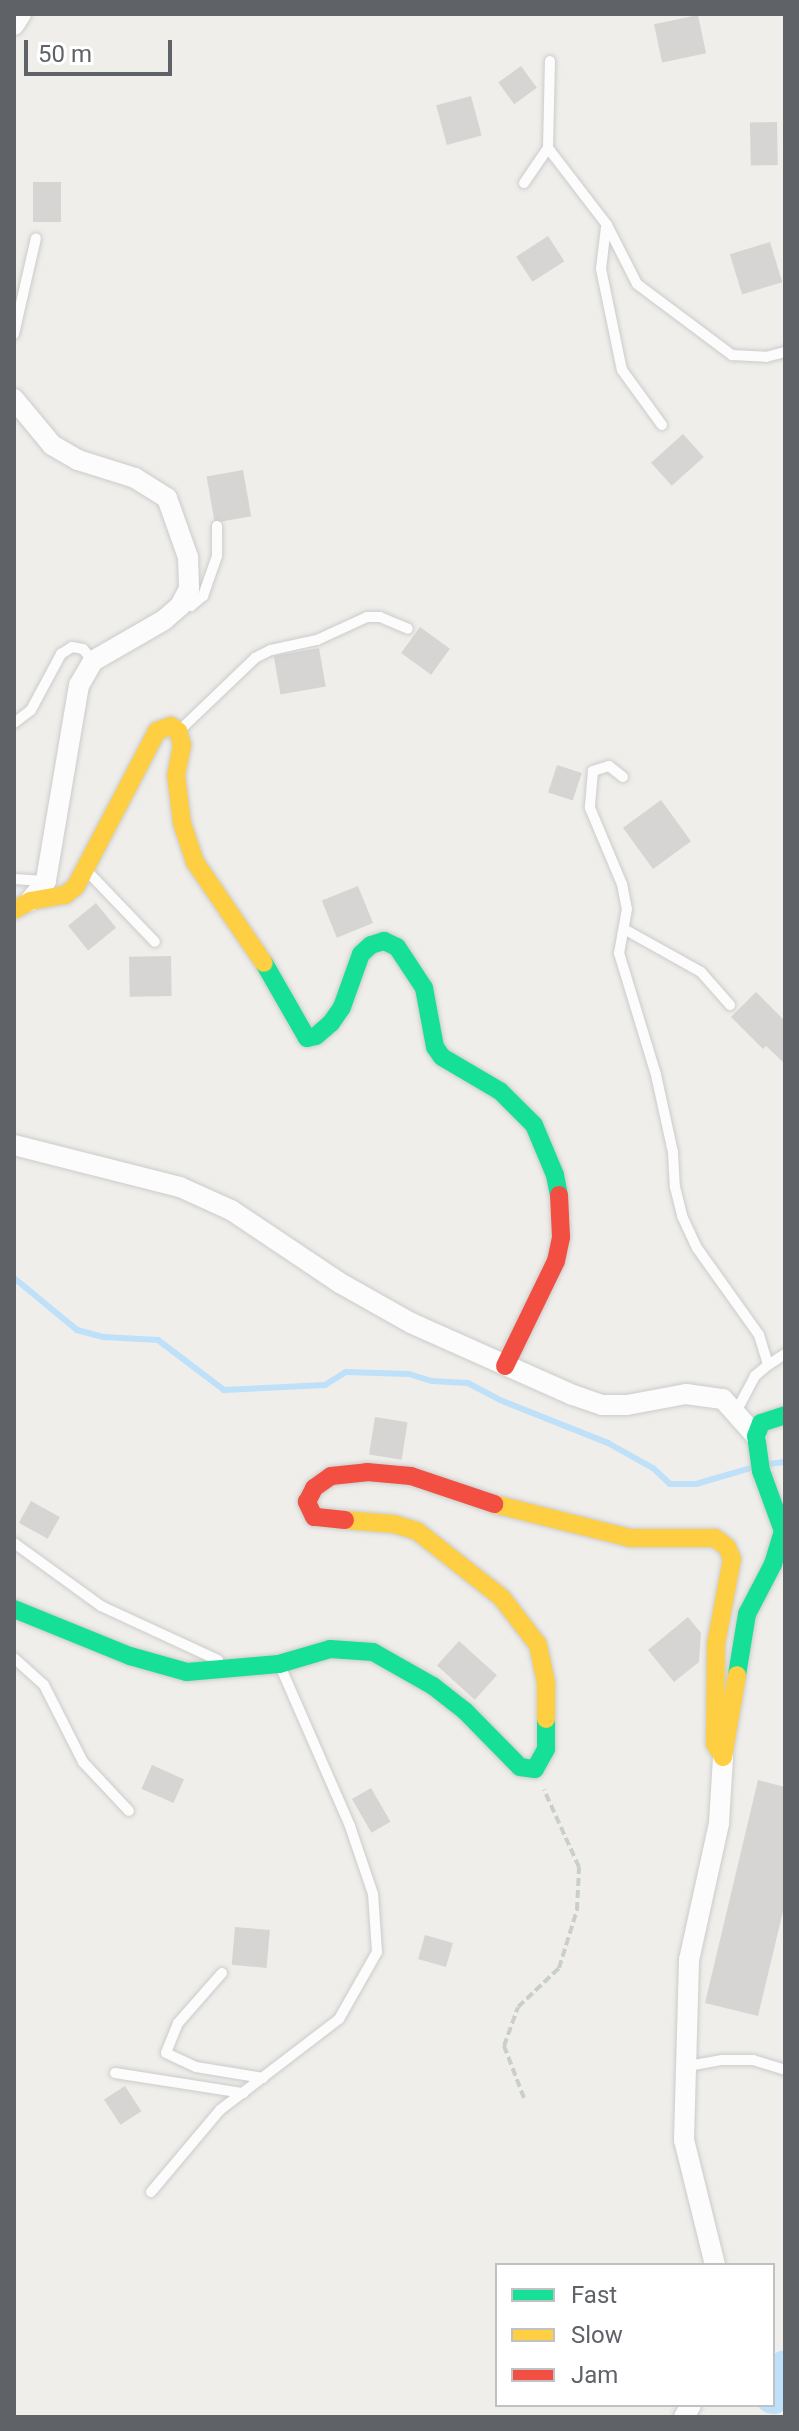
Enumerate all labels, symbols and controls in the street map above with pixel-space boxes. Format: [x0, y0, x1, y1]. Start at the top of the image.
scale bar [28, 24, 176, 74]
text: 50 m [38, 40, 92, 68]
legend [495, 2263, 775, 2407]
text: Fast [571, 2281, 617, 2309]
text: Slow [571, 2321, 623, 2349]
text: Jam [571, 2361, 618, 2389]

